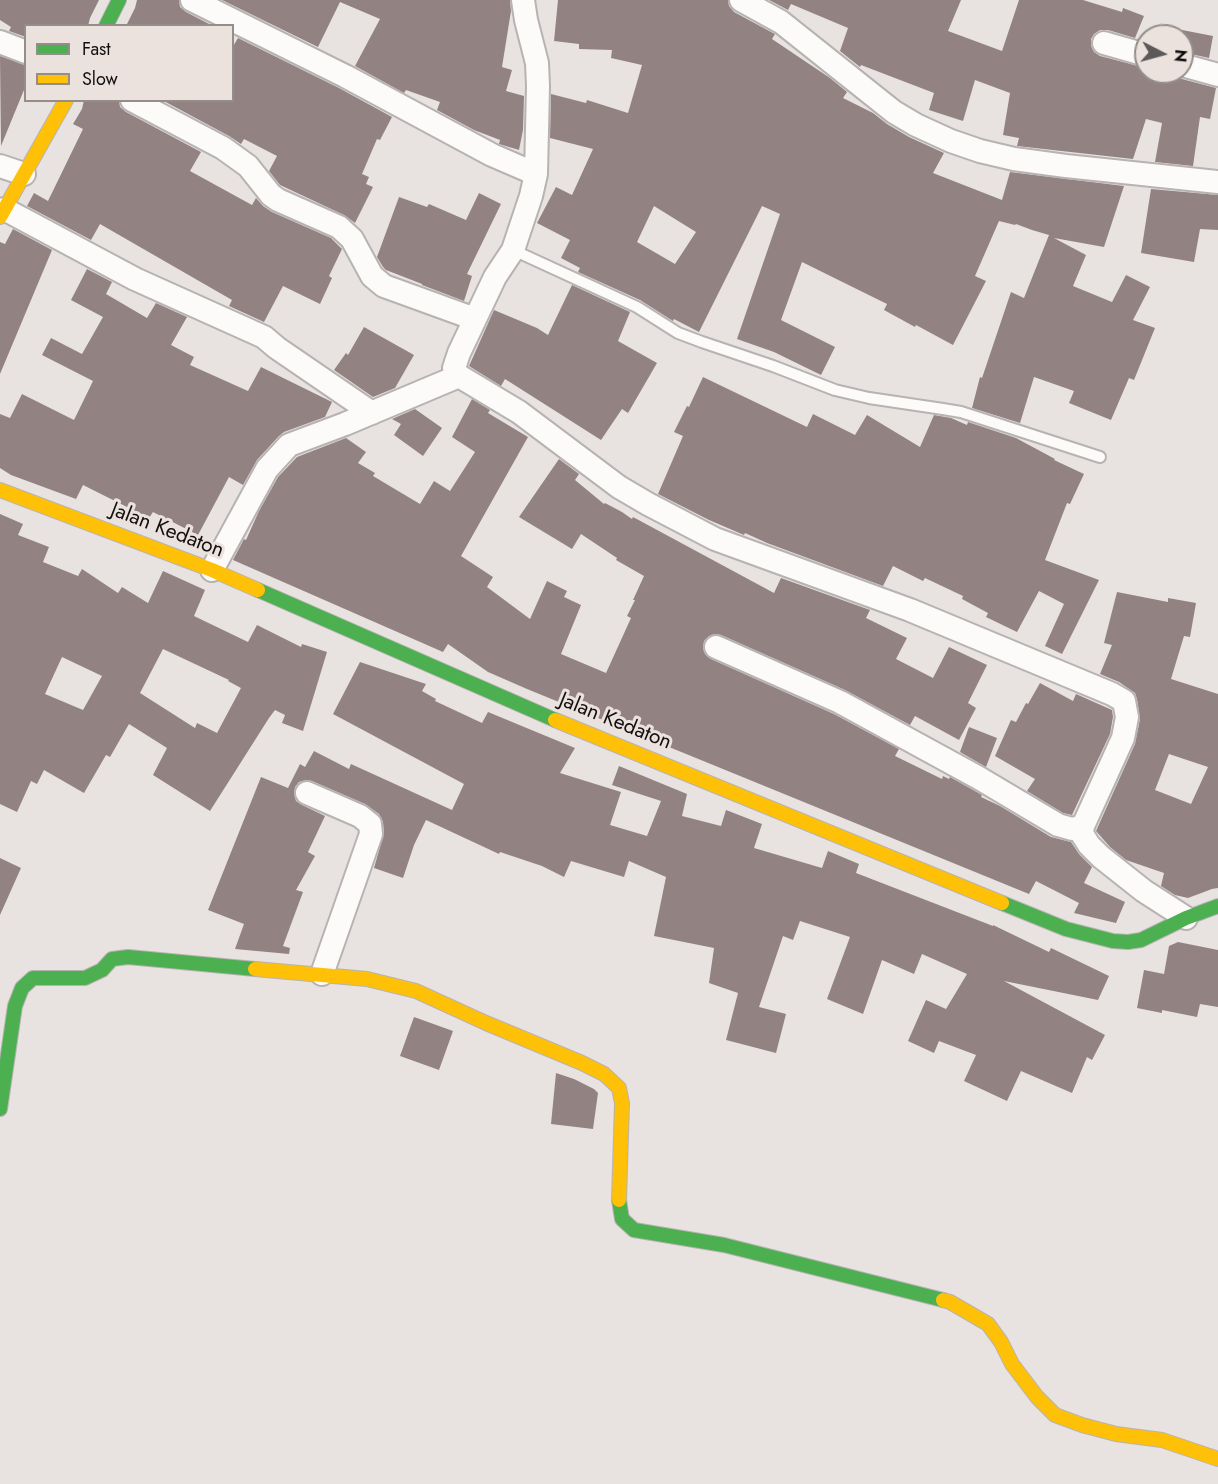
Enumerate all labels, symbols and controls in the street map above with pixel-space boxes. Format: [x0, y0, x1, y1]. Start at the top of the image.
legend [24, 24, 234, 102]
north arrow [1134, 24, 1194, 84]
text: Fast [82, 36, 111, 62]
text: N [1168, 48, 1193, 63]
text: Slow [82, 66, 118, 92]
street label: Jalan Kedaton [107, 498, 227, 564]
street label: Jalan Kedaton [555, 688, 675, 756]

